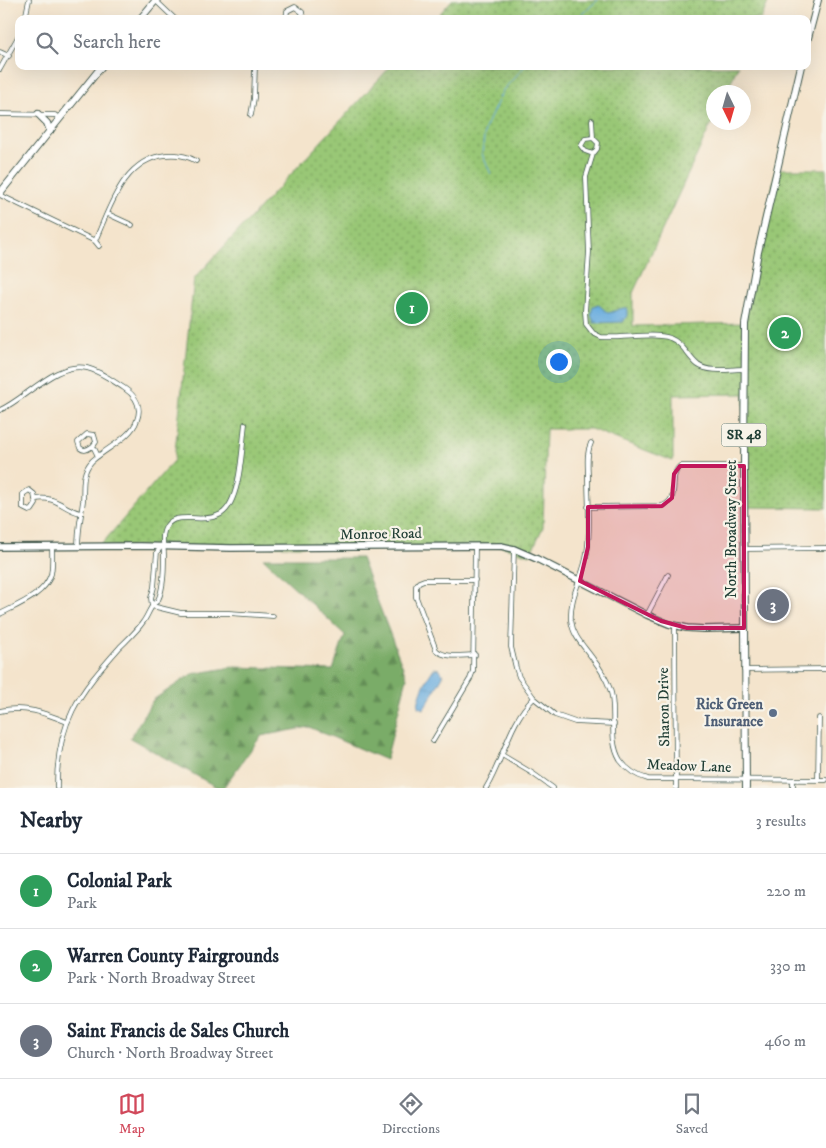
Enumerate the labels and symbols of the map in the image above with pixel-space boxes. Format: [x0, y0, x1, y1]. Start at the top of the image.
north arrow [706, 85, 751, 130]
pin: 1 [396, 289, 428, 327]
pin: 2 [769, 314, 801, 352]
your location [546, 349, 572, 375]
road number: SR 48 [722, 424, 766, 446]
street label: North Broadway Street [722, 460, 741, 598]
street label: Monroe Road [340, 524, 423, 544]
pin: 3 [757, 586, 789, 624]
street label: Sharon Drive [654, 667, 674, 747]
place label: Rick Green Insurance [696, 695, 764, 731]
marker: Rick Green Insurance [767, 707, 779, 719]
street label: Meadow Lane [646, 755, 732, 777]

